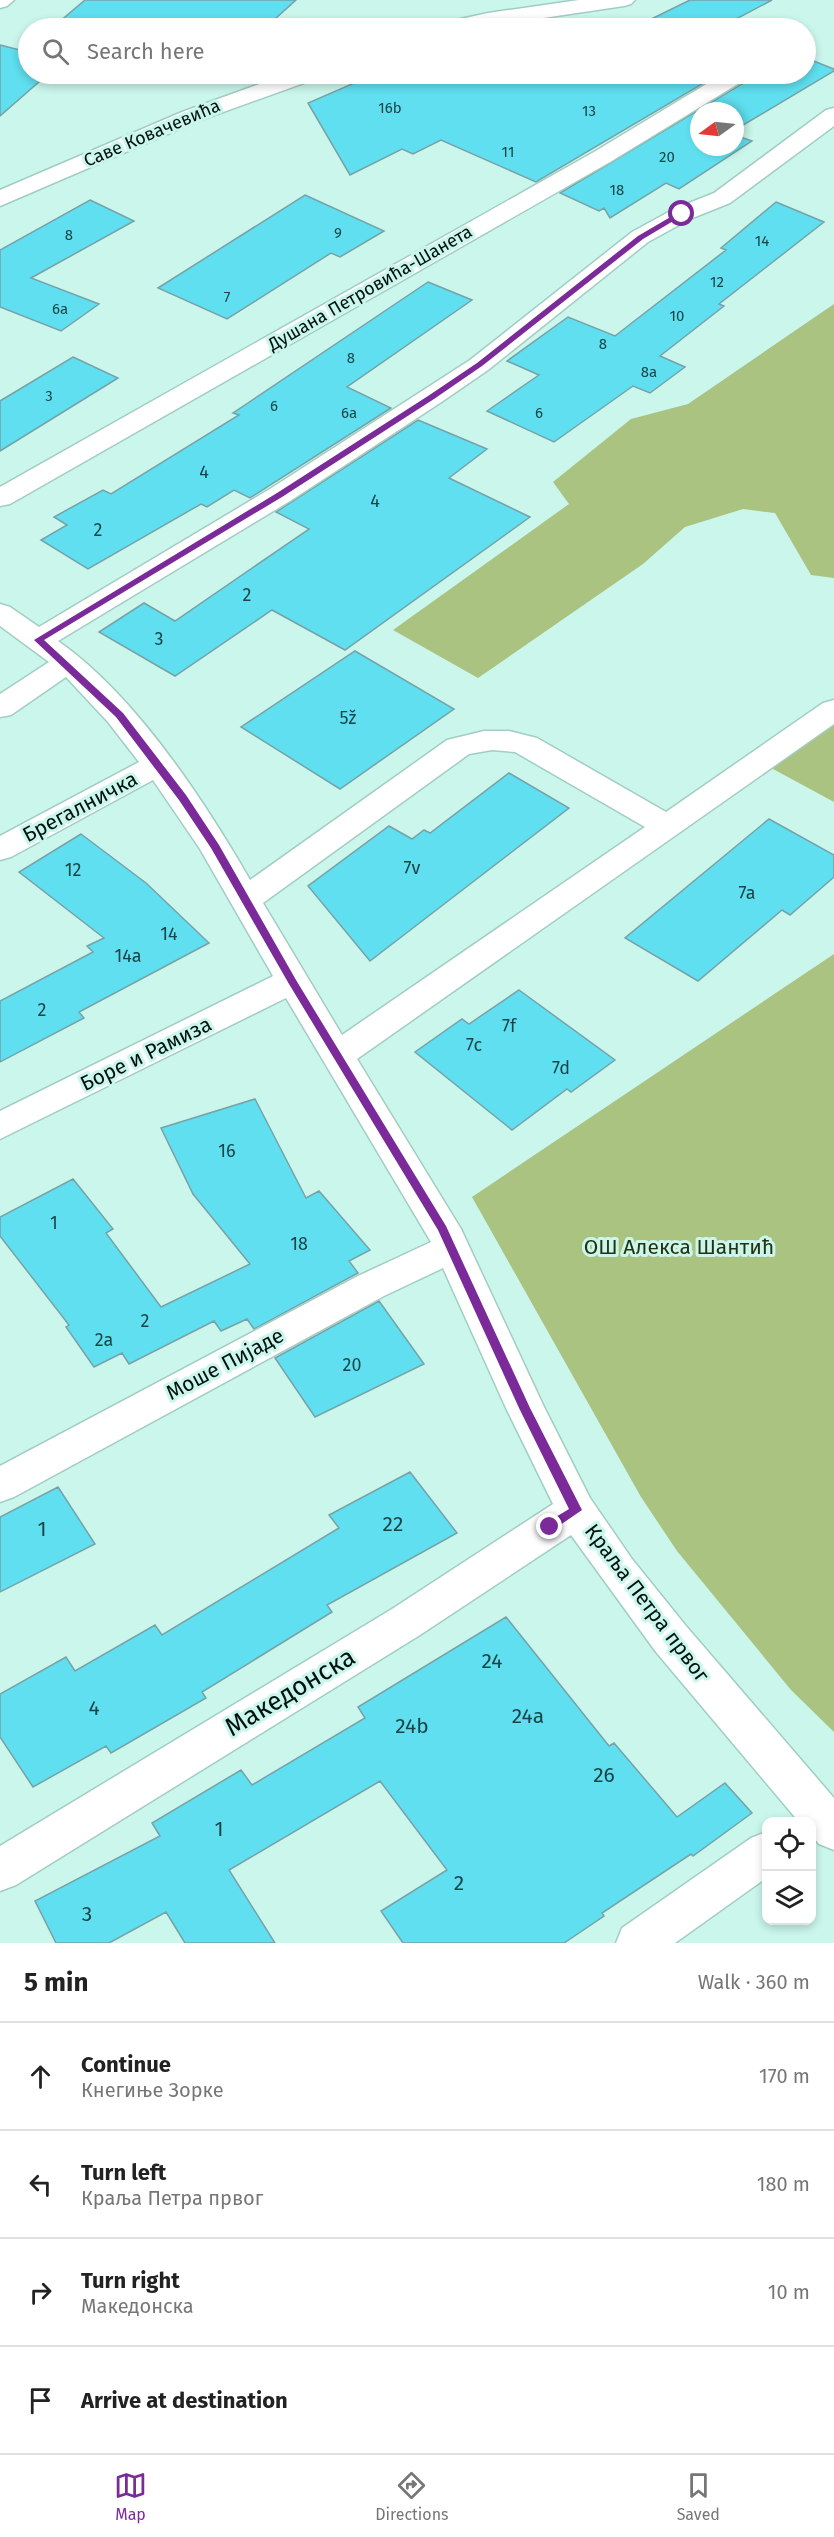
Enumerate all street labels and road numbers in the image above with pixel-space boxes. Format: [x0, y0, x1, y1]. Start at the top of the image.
street label: Саве Ковачевића [80, 94, 224, 172]
street label: Душана Петровића-Шанета [263, 220, 476, 356]
street label: Брегалничка [18, 766, 142, 848]
street label: Боре и Рамиза [76, 1011, 216, 1097]
street label: Моше Пијаде [162, 1322, 288, 1406]
street label: Краља Петра првог [579, 1519, 715, 1687]
street label: Македонска [219, 1641, 361, 1743]

